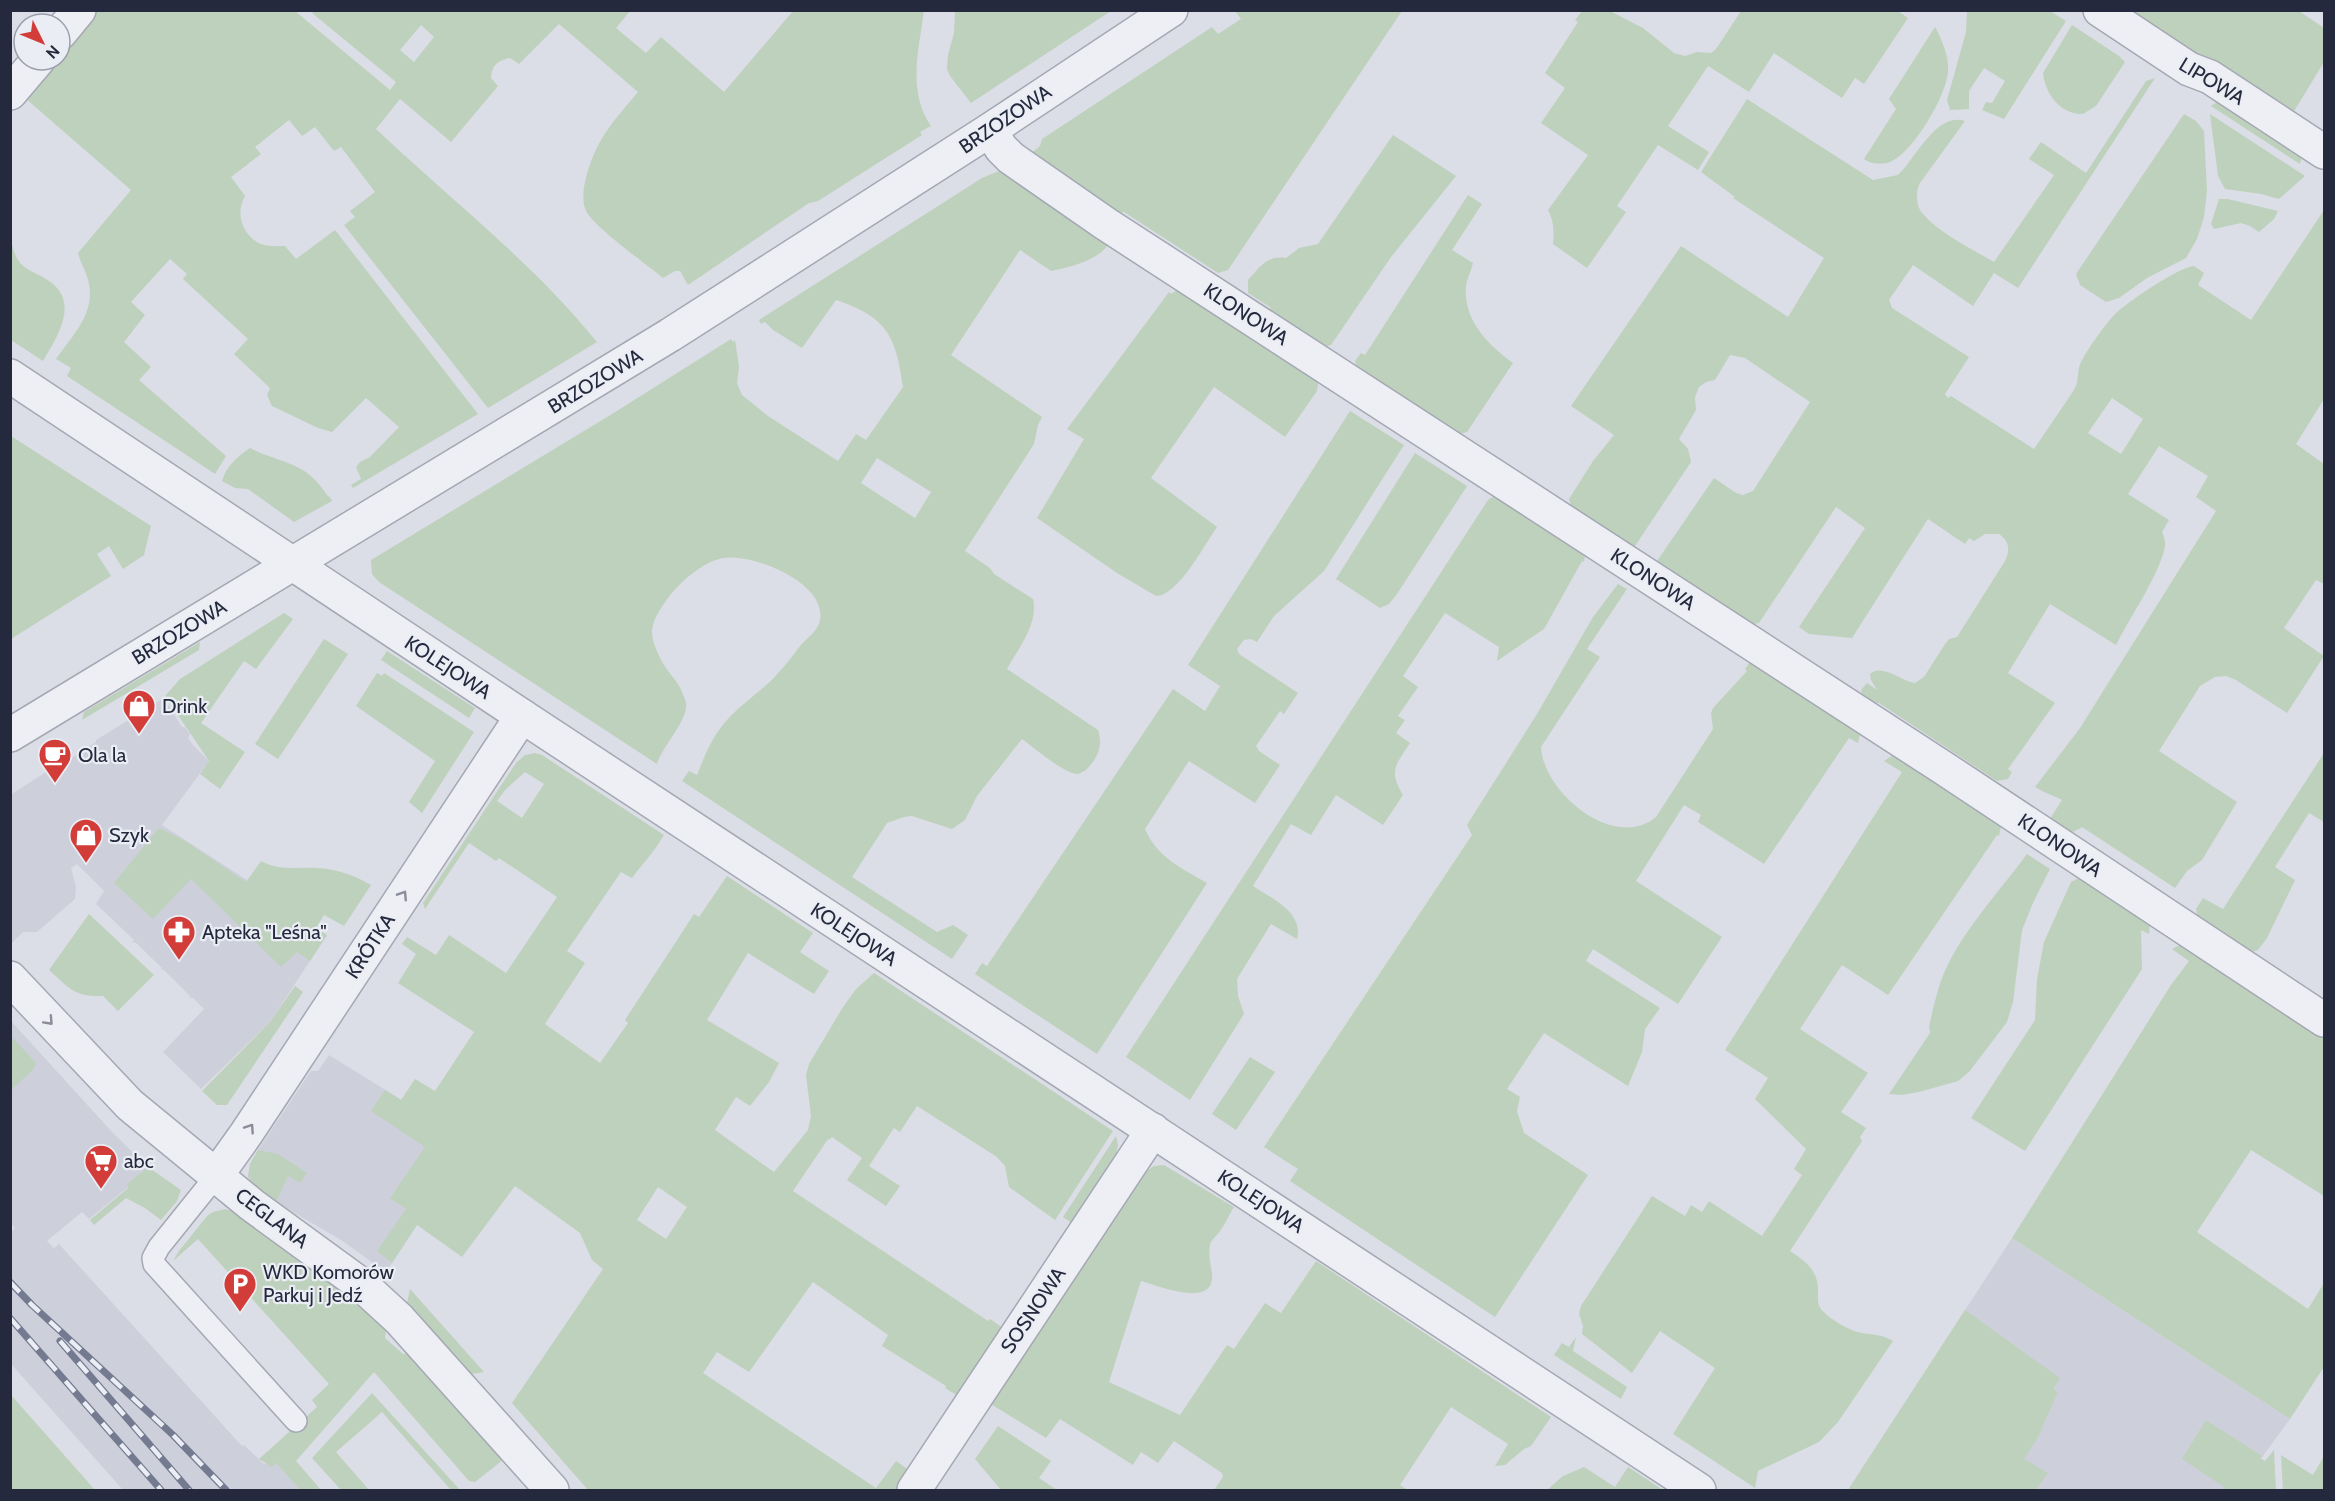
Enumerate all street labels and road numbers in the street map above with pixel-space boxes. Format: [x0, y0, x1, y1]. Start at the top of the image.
street label: LIPOWA [2175, 52, 2250, 110]
street label: BRZOZOWA [954, 79, 1056, 159]
street label: KLONOWA [1199, 278, 1293, 351]
street label: BRZOZOWA [543, 343, 647, 419]
street label: KLONOWA [1606, 543, 1700, 616]
street label: BRZOZOWA [127, 594, 231, 670]
street label: KOLEJOWA [400, 630, 496, 704]
street label: KLONOWA [2013, 808, 2107, 882]
street label: KOLEJOWA [806, 897, 902, 971]
street label: KRÓTKA [340, 908, 400, 983]
street label: KOLEJOWA [1213, 1164, 1309, 1238]
street label: CEGLANA [231, 1183, 314, 1254]
street label: SOSNOWA [995, 1262, 1071, 1358]

